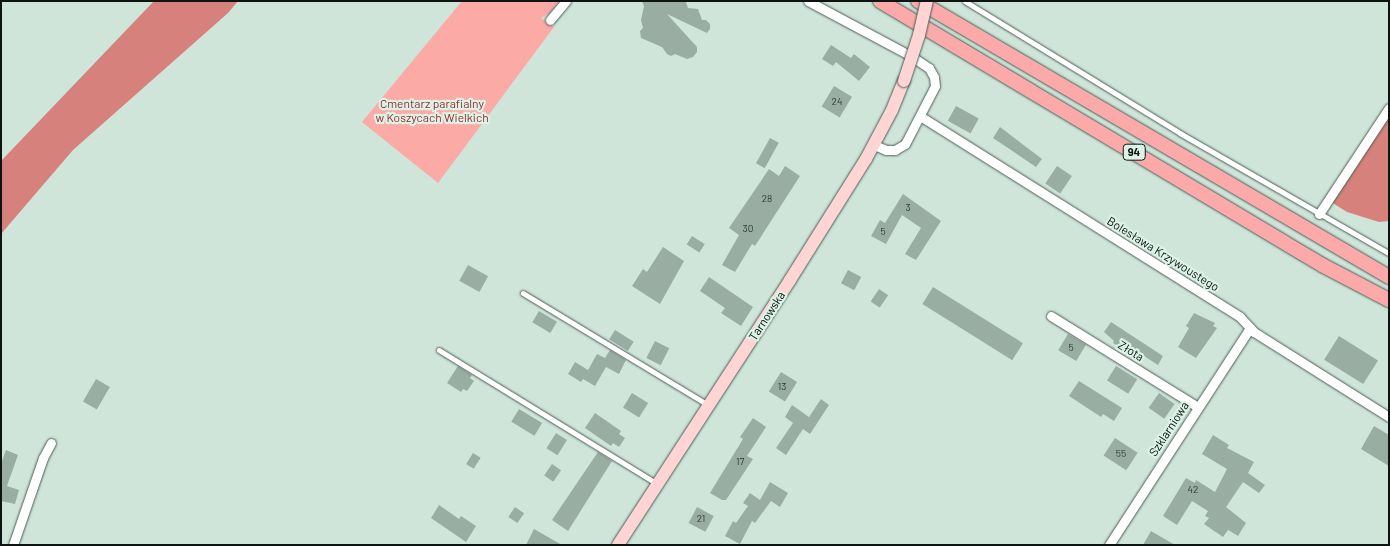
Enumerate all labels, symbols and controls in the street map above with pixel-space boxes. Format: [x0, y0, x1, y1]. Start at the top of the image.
house number: 24 [832, 96, 842, 108]
park label: Cmentarz parafialny w Koszycach Wielkich [375, 97, 489, 125]
road number: 94 [1123, 144, 1145, 160]
house number: 28 [762, 193, 772, 205]
house number: 3 [905, 202, 911, 214]
street label: Bolesława Krzywoustego [1104, 214, 1222, 294]
house number: 30 [743, 223, 753, 235]
house number: 5 [880, 226, 886, 238]
street label: Tarnowska [746, 289, 788, 343]
street label: Złota [1115, 338, 1147, 364]
house number: 5 [1068, 342, 1074, 354]
house number: 13 [778, 381, 786, 393]
street label: Szklarniowa [1146, 399, 1192, 459]
house number: 55 [1116, 448, 1126, 460]
house number: 17 [736, 456, 744, 468]
house number: 42 [1188, 484, 1198, 496]
house number: 21 [697, 513, 705, 525]

